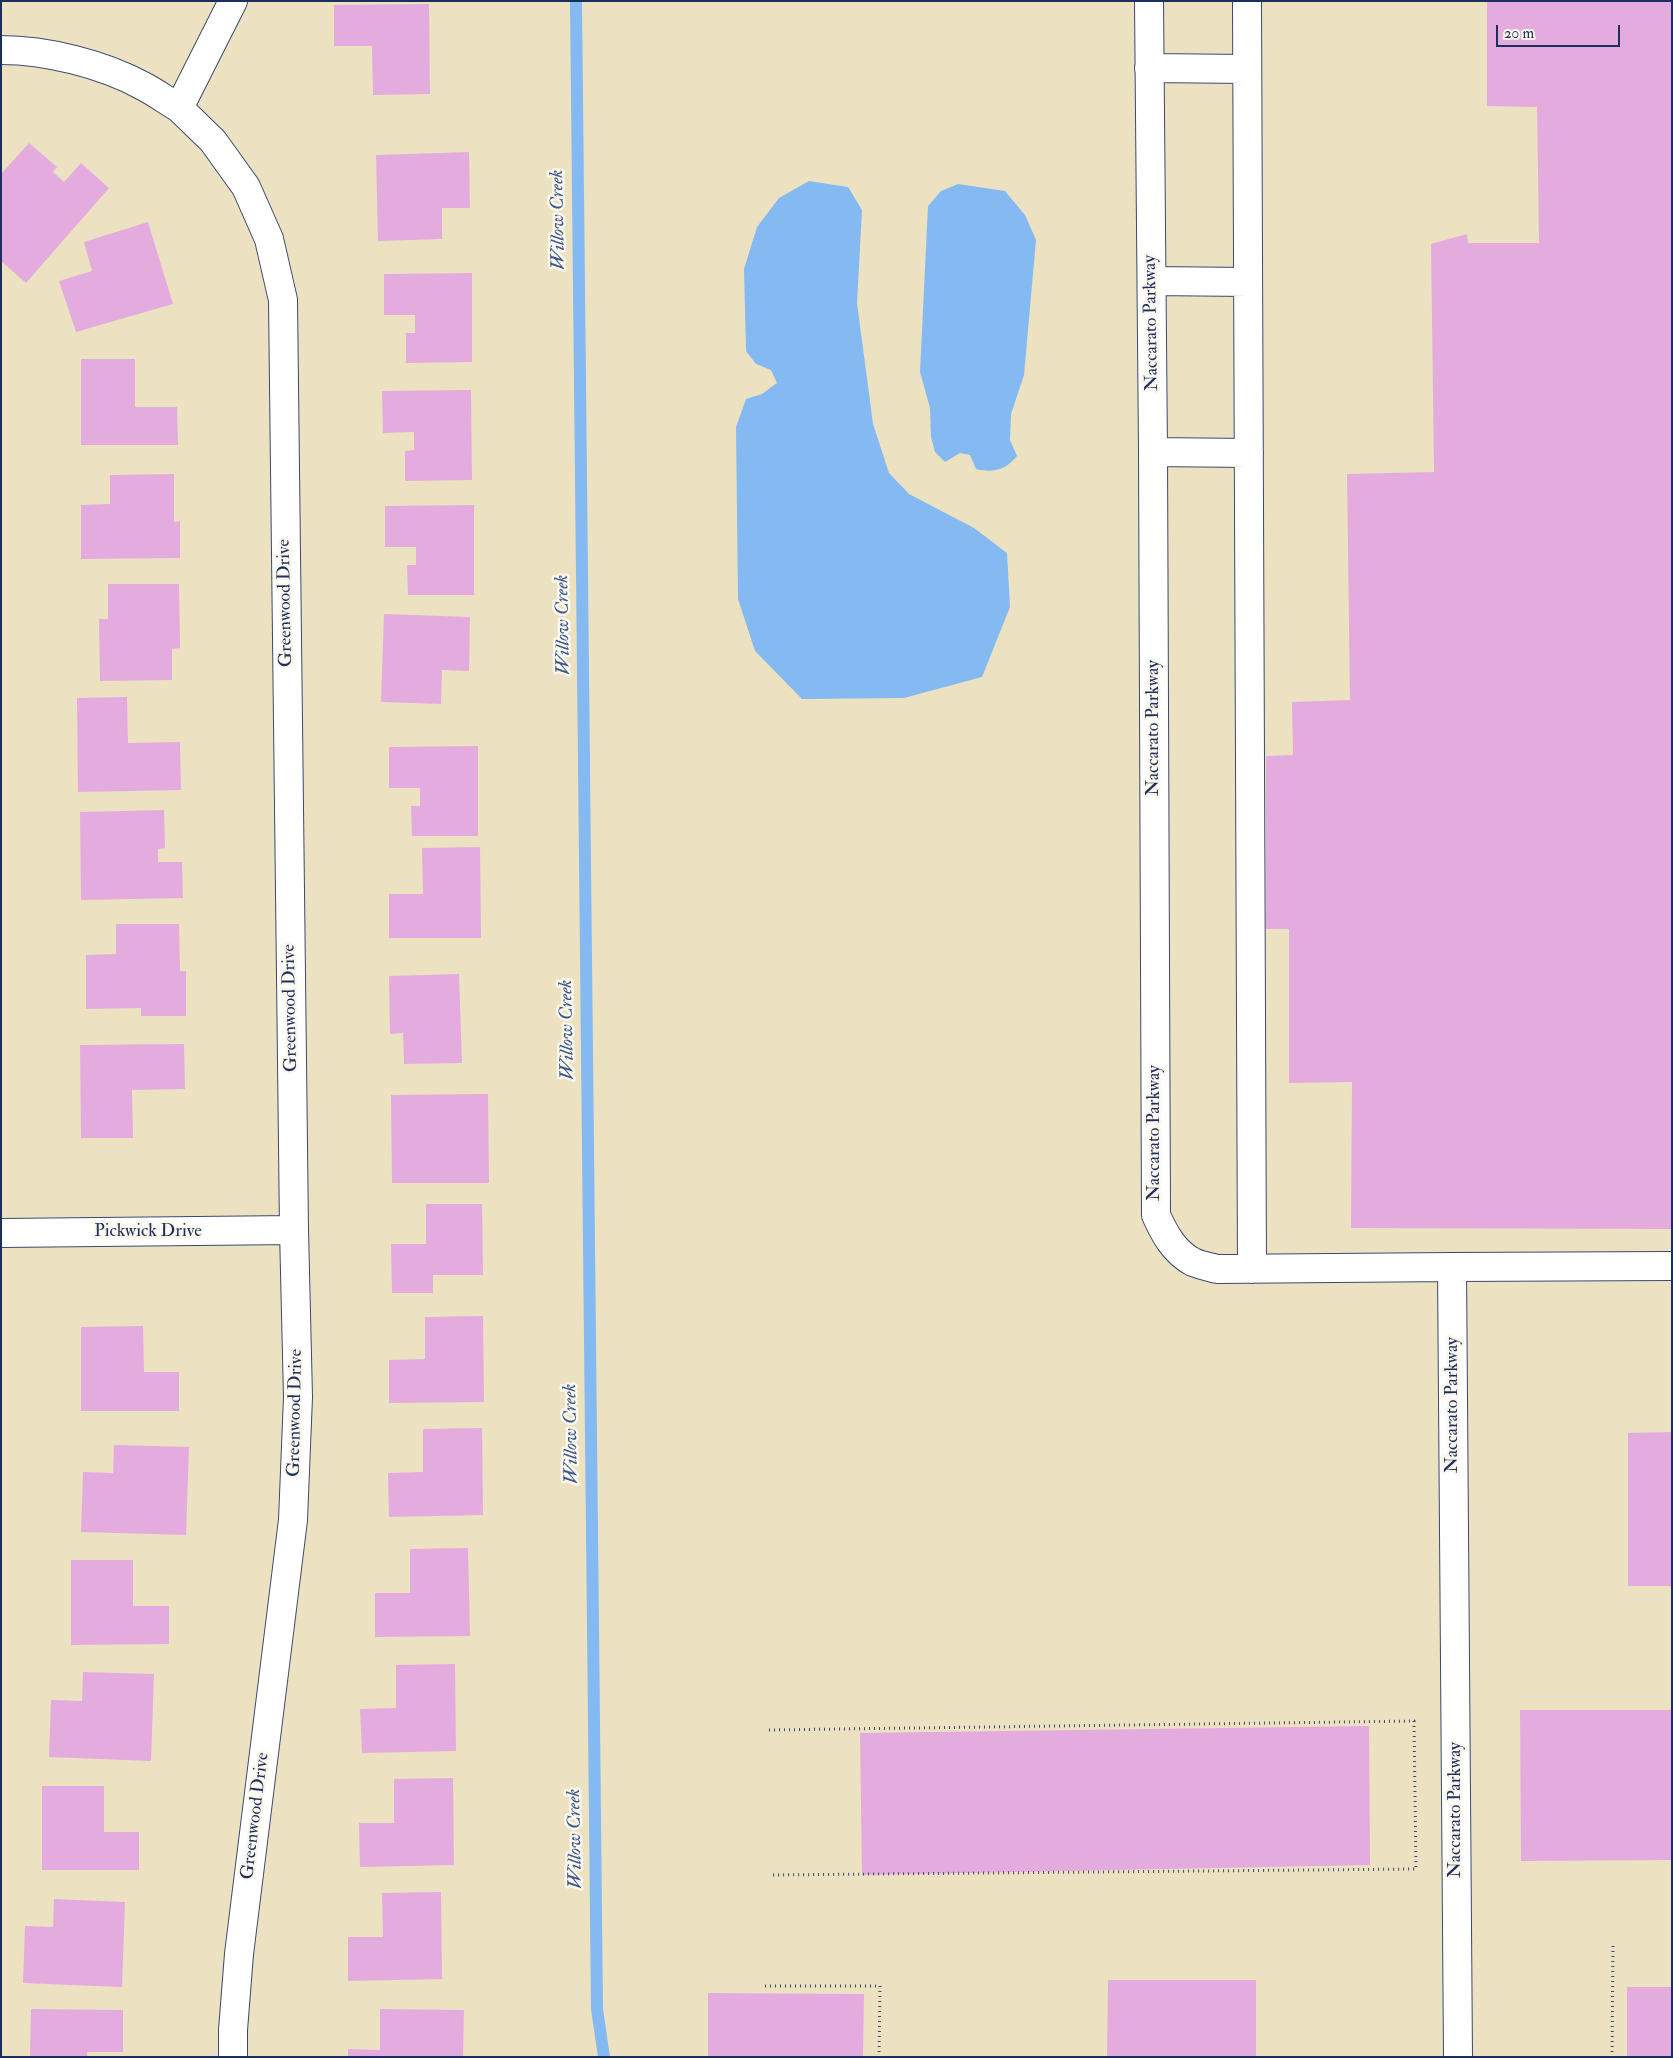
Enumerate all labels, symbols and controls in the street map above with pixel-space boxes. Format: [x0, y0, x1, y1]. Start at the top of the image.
scale bar [1498, 15, 1622, 47]
text: 20 m [1504, 24, 1534, 43]
water label: Willow Creek [547, 170, 571, 270]
street label: Naccarato Parkway [1140, 255, 1164, 391]
street label: Greenwood Drive [274, 539, 298, 667]
water label: Willow Creek [552, 575, 576, 675]
street label: Naccarato Parkway [1143, 660, 1165, 796]
street label: Greenwood Drive [279, 944, 303, 1072]
water label: Willow Creek [556, 980, 580, 1080]
street label: Naccarato Parkway [1144, 1065, 1166, 1201]
street label: Pickwick Drive [94, 1221, 202, 1243]
street label: Naccarato Parkway [1442, 1337, 1464, 1473]
street label: Greenwood Drive [284, 1349, 308, 1477]
water label: Willow Creek [560, 1384, 584, 1484]
street label: Naccarato Parkway [1445, 1742, 1467, 1878]
street label: Greenwood Drive [237, 1751, 275, 1881]
water label: Willow Creek [564, 1789, 588, 1889]

